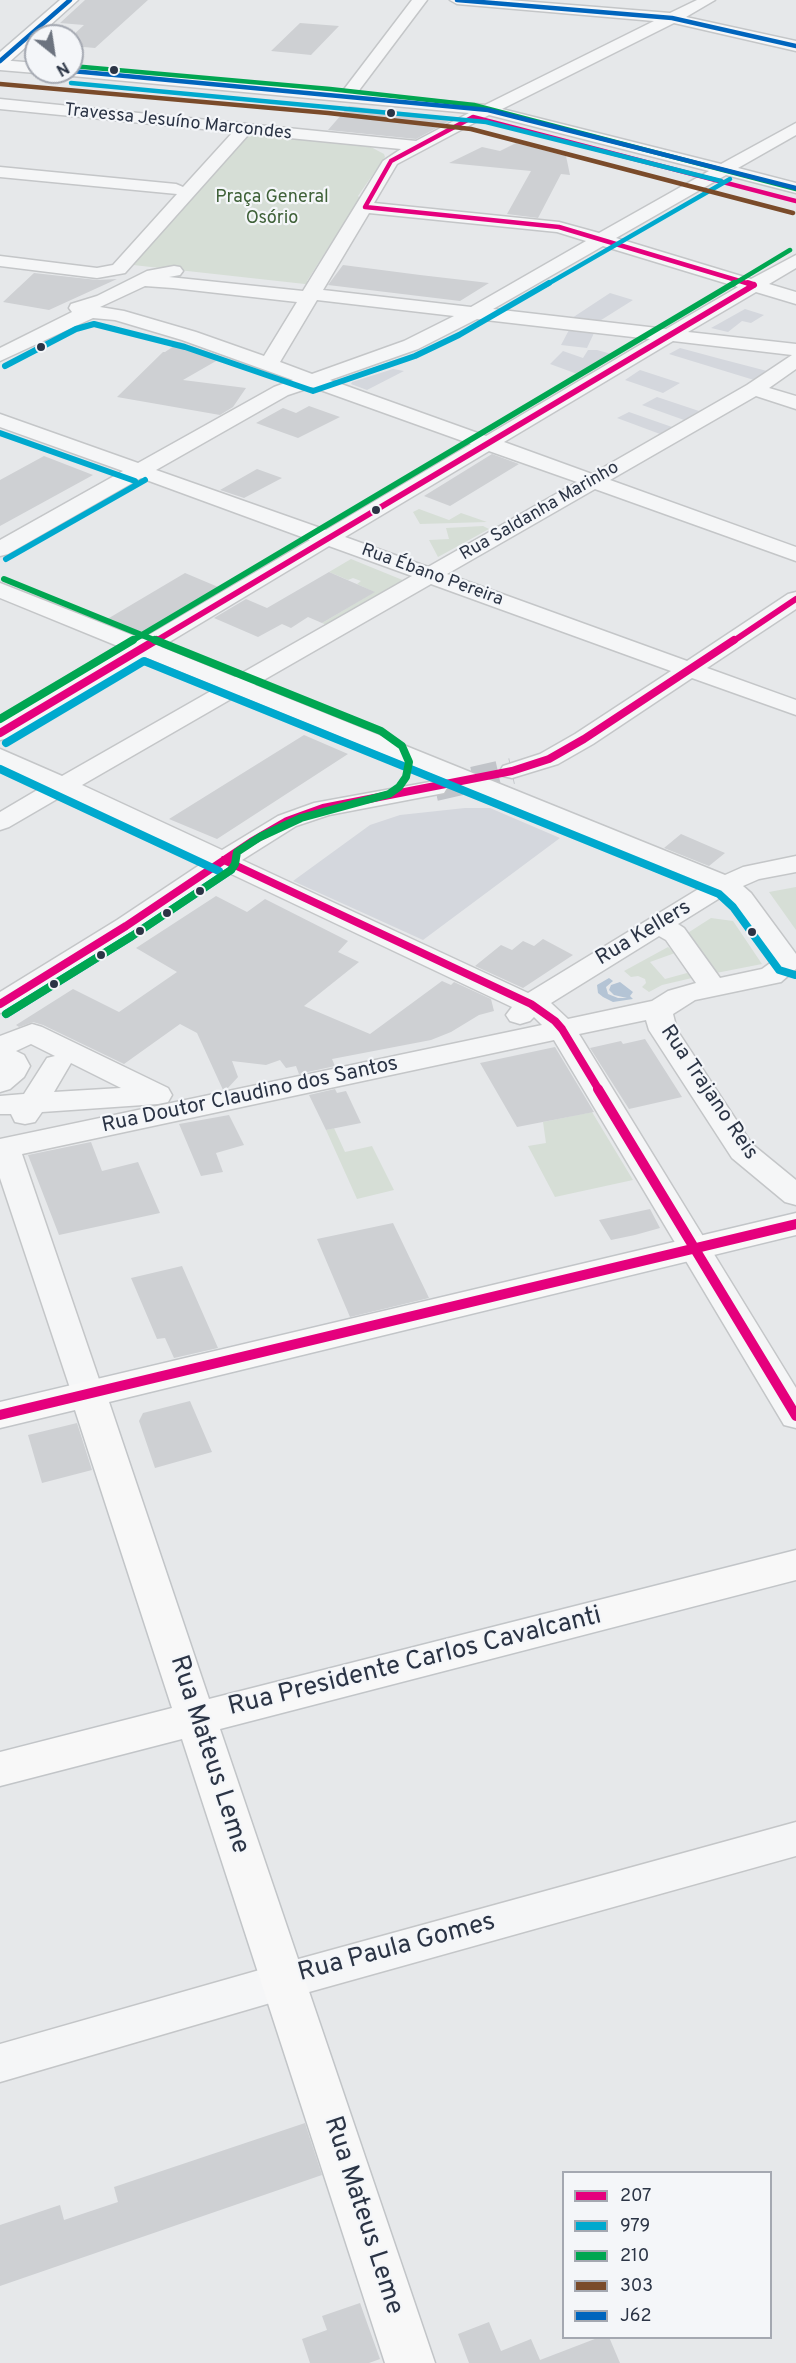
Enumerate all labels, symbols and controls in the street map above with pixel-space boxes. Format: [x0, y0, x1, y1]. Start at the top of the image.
north arrow [24, 24, 84, 84]
text: N [52, 56, 72, 79]
unlabelled marker [108, 64, 120, 76]
street label: Travessa Jesuíno Marcondes [63, 100, 293, 146]
unlabelled marker [385, 107, 397, 119]
park label: Praça General Osório [215, 187, 329, 230]
unlabelled marker [35, 341, 47, 353]
street label: Rua Saldanha Marinho [457, 458, 623, 566]
unlabelled marker [370, 504, 382, 516]
street label: Rua Ébano Pereira [358, 540, 506, 612]
unlabelled marker [194, 885, 206, 897]
street label: Rua Kellers [592, 896, 696, 972]
unlabelled marker [161, 907, 173, 919]
unlabelled marker [134, 925, 146, 937]
unlabelled marker [746, 926, 758, 938]
unlabelled marker [95, 949, 107, 961]
unlabelled marker [48, 978, 60, 990]
street label: Rua Trajano Reis [654, 1021, 762, 1165]
street label: Rua Doutor Claudino dos Santos [100, 1052, 400, 1140]
street label: Rua Presidente Carlos Cavalcanti [225, 1601, 605, 1725]
street label: Rua Mateus Leme [161, 1652, 255, 1858]
street label: Rua Paula Gomes [295, 1908, 499, 1990]
street label: Rua Mateus Leme [315, 2113, 409, 2319]
legend [562, 2171, 772, 2339]
text: 207 [620, 2185, 651, 2208]
text: 979 [620, 2215, 650, 2238]
text: 210 [620, 2245, 649, 2268]
text: 303 [620, 2275, 653, 2298]
text: J62 [620, 2305, 652, 2328]

